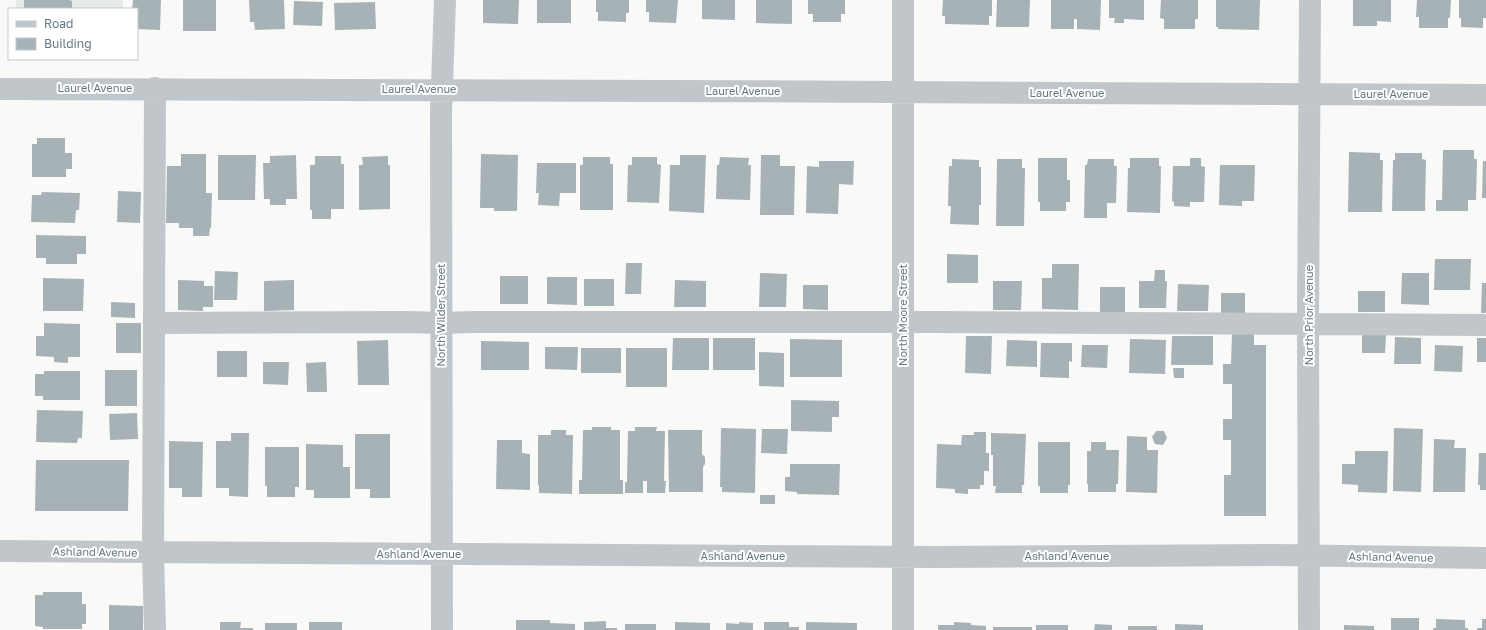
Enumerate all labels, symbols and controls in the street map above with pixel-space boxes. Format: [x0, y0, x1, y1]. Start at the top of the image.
legend [8, 8, 138, 60]
text: Road [44, 16, 73, 31]
text: Building [44, 36, 92, 51]
street label: Laurel Avenue [58, 81, 132, 94]
street label: Laurel Avenue [382, 82, 456, 95]
street label: Laurel Avenue [706, 84, 780, 97]
street label: Laurel Avenue [1030, 86, 1104, 99]
street label: Laurel Avenue [1354, 87, 1428, 100]
street label: North Wilder Street [434, 263, 447, 367]
street label: North Moore Street [896, 264, 909, 366]
street label: North Prior Avenue [1302, 265, 1315, 365]
street label: Ashland Avenue [53, 544, 137, 559]
street label: Ashland Avenue [377, 547, 461, 560]
street label: Ashland Avenue [701, 549, 785, 562]
street label: Ashland Avenue [1025, 549, 1109, 562]
street label: Ashland Avenue [1349, 549, 1433, 564]

